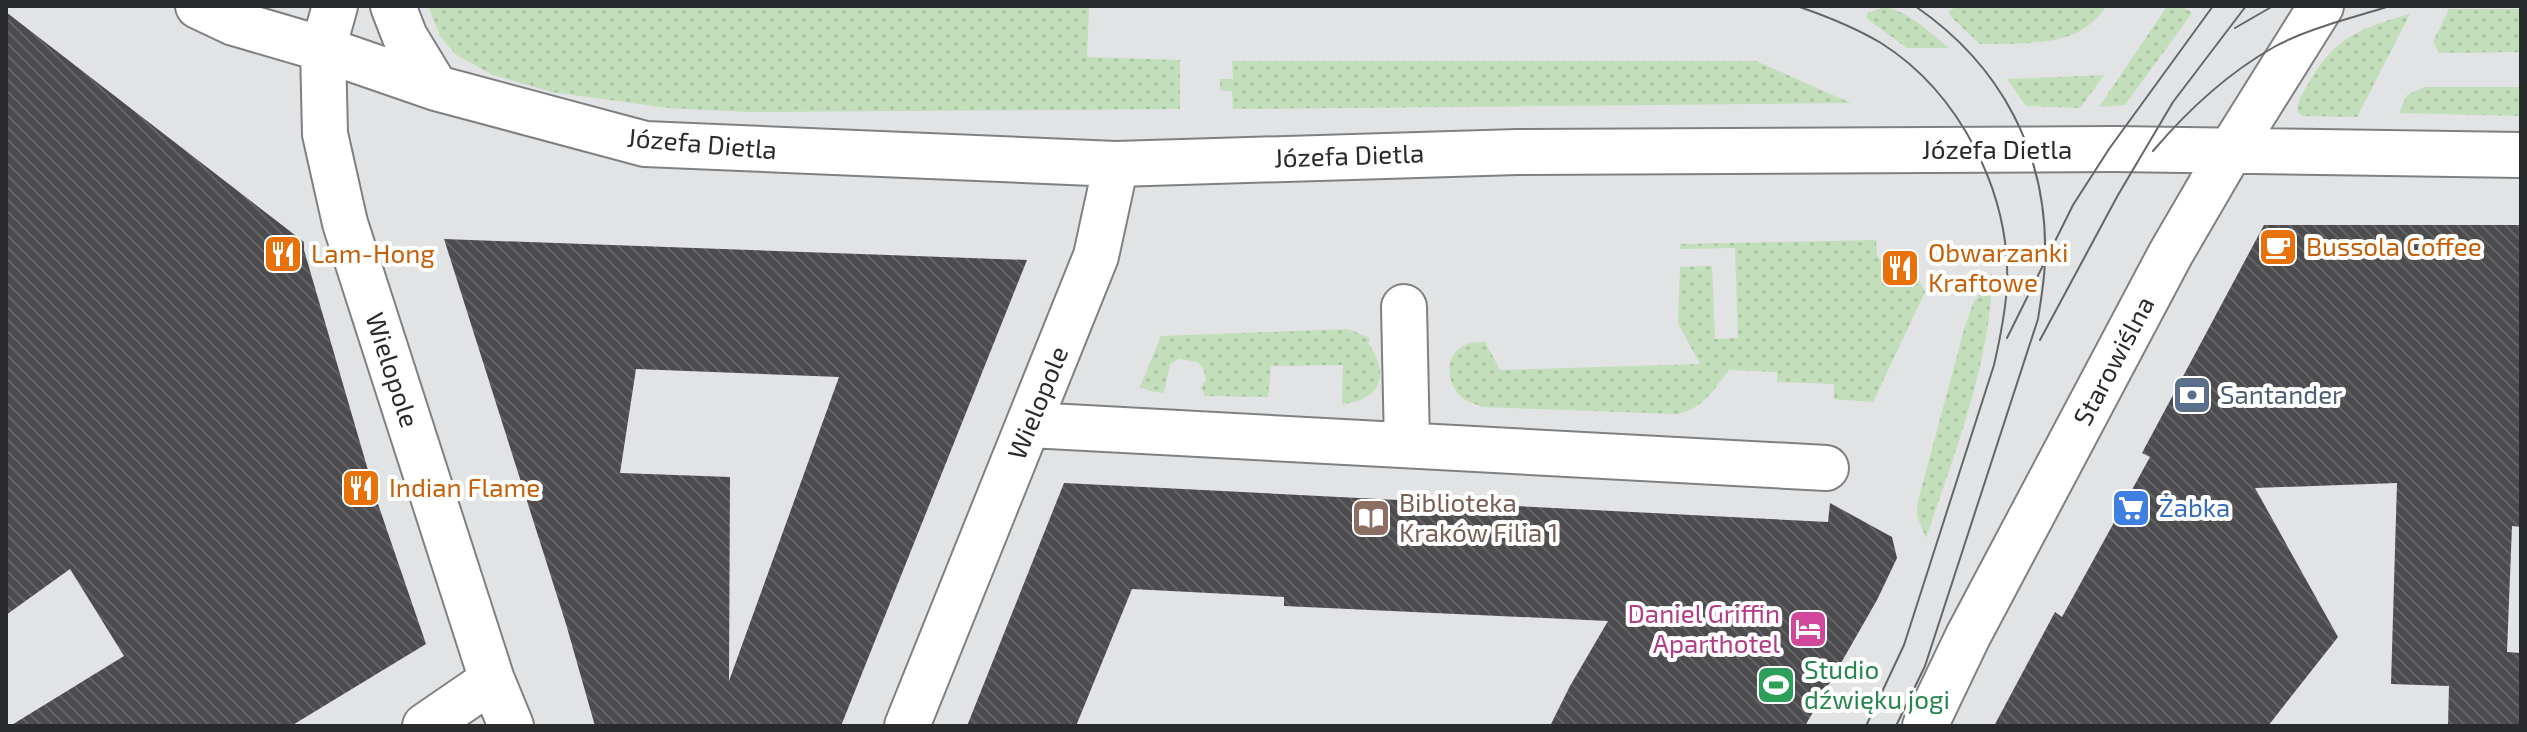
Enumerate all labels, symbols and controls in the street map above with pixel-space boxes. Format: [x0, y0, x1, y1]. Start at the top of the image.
street label: Józefa Dietla [626, 121, 778, 164]
street label: Józefa Dietla [1922, 133, 2072, 164]
street label: Józefa Dietla [1273, 136, 1425, 173]
cafe icon: Bussola Coffee [2257, 226, 2299, 268]
place label: Bussola Coffee [2306, 230, 2482, 261]
restaurant icon: Lam-Hong [262, 233, 304, 275]
place label: Obwarzanki Kraftowe [1928, 236, 2068, 297]
place label: Lam-Hong [311, 237, 435, 268]
restaurant icon: Obwarzanki Kraftowe [1879, 247, 1921, 289]
street label: Starowiślna [2066, 291, 2160, 430]
street label: Wielopole [360, 308, 427, 431]
street label: Wielopole [1000, 341, 1073, 463]
bank icon: Santander [2171, 374, 2213, 416]
place label: Santander [2220, 378, 2343, 409]
restaurant icon: Indian Flame [340, 467, 382, 509]
place label: Indian Flame [389, 471, 540, 502]
place label: Biblioteka Kraków Filia 1 [1399, 486, 1558, 547]
supermarket icon: Żabka [2110, 487, 2152, 529]
place label: Żabka [2159, 491, 2230, 522]
library icon: Biblioteka Kraków Filia 1 [1350, 497, 1392, 539]
place label: Daniel Griffin Aparthotel [1628, 597, 1780, 658]
hotel icon: Daniel Griffin Aparthotel [1787, 608, 1829, 650]
place label: Studio dźwięku jogi [1804, 653, 1950, 714]
sports icon: Studio dźwięku jogi [1755, 664, 1797, 706]

